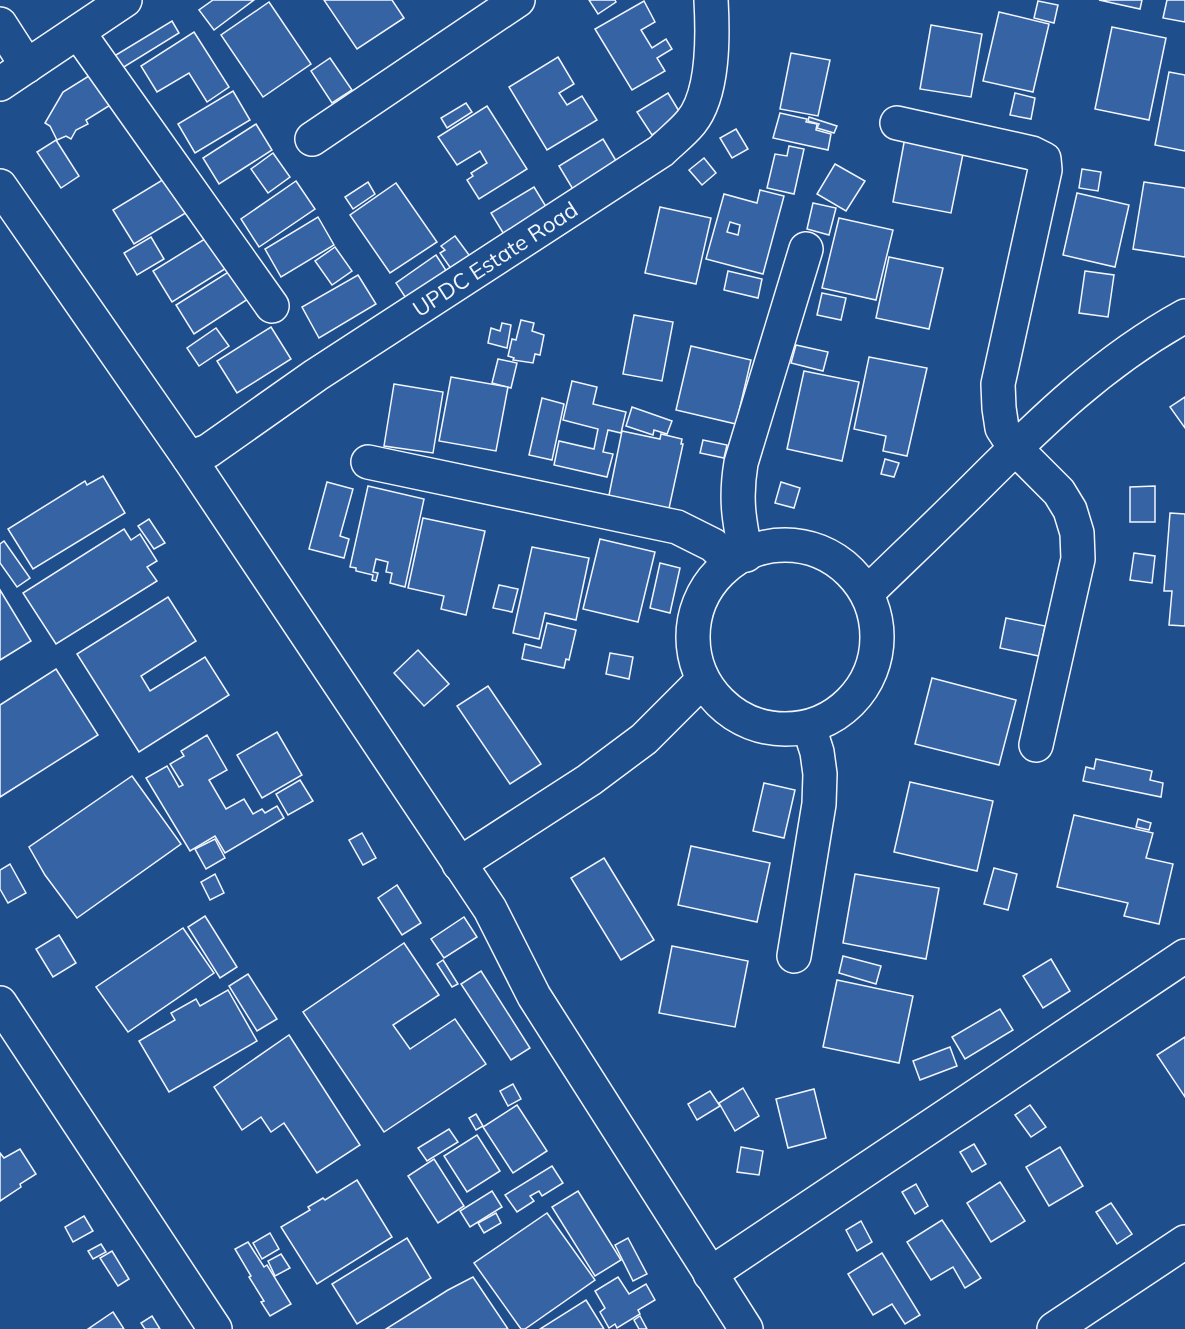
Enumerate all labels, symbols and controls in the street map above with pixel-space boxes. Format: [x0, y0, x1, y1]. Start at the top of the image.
street label: UPDC Estate Road [407, 195, 583, 323]

